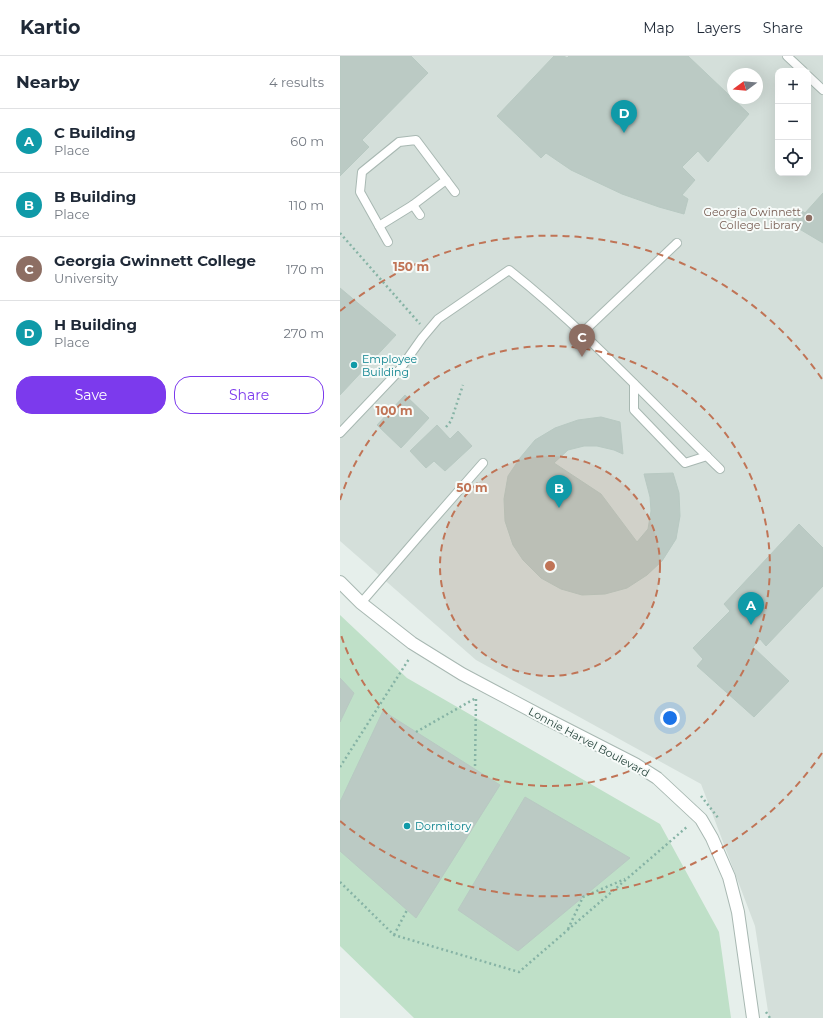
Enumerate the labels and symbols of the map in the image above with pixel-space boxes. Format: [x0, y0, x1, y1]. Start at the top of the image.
north arrow [727, 68, 763, 104]
pin: D [611, 100, 637, 133]
place label: Georgia Gwinnett College Library [703, 205, 802, 232]
marker: Georgia Gwinnett College Library [804, 213, 814, 223]
text: 150 m [393, 259, 429, 274]
pin: C [569, 324, 595, 357]
place label: Employee Building [362, 352, 418, 379]
marker: Employee Building [349, 360, 359, 370]
text: 100 m [376, 403, 412, 418]
pin: B [546, 475, 572, 508]
text: 50 m [456, 480, 488, 495]
centre of rings [543, 559, 557, 573]
pin: A [738, 592, 764, 625]
street label: Lonnie Harvel Boulevard [526, 704, 652, 780]
your location [660, 708, 680, 728]
place label: Dormitory [415, 819, 471, 833]
marker: Dormitory [402, 821, 412, 831]

